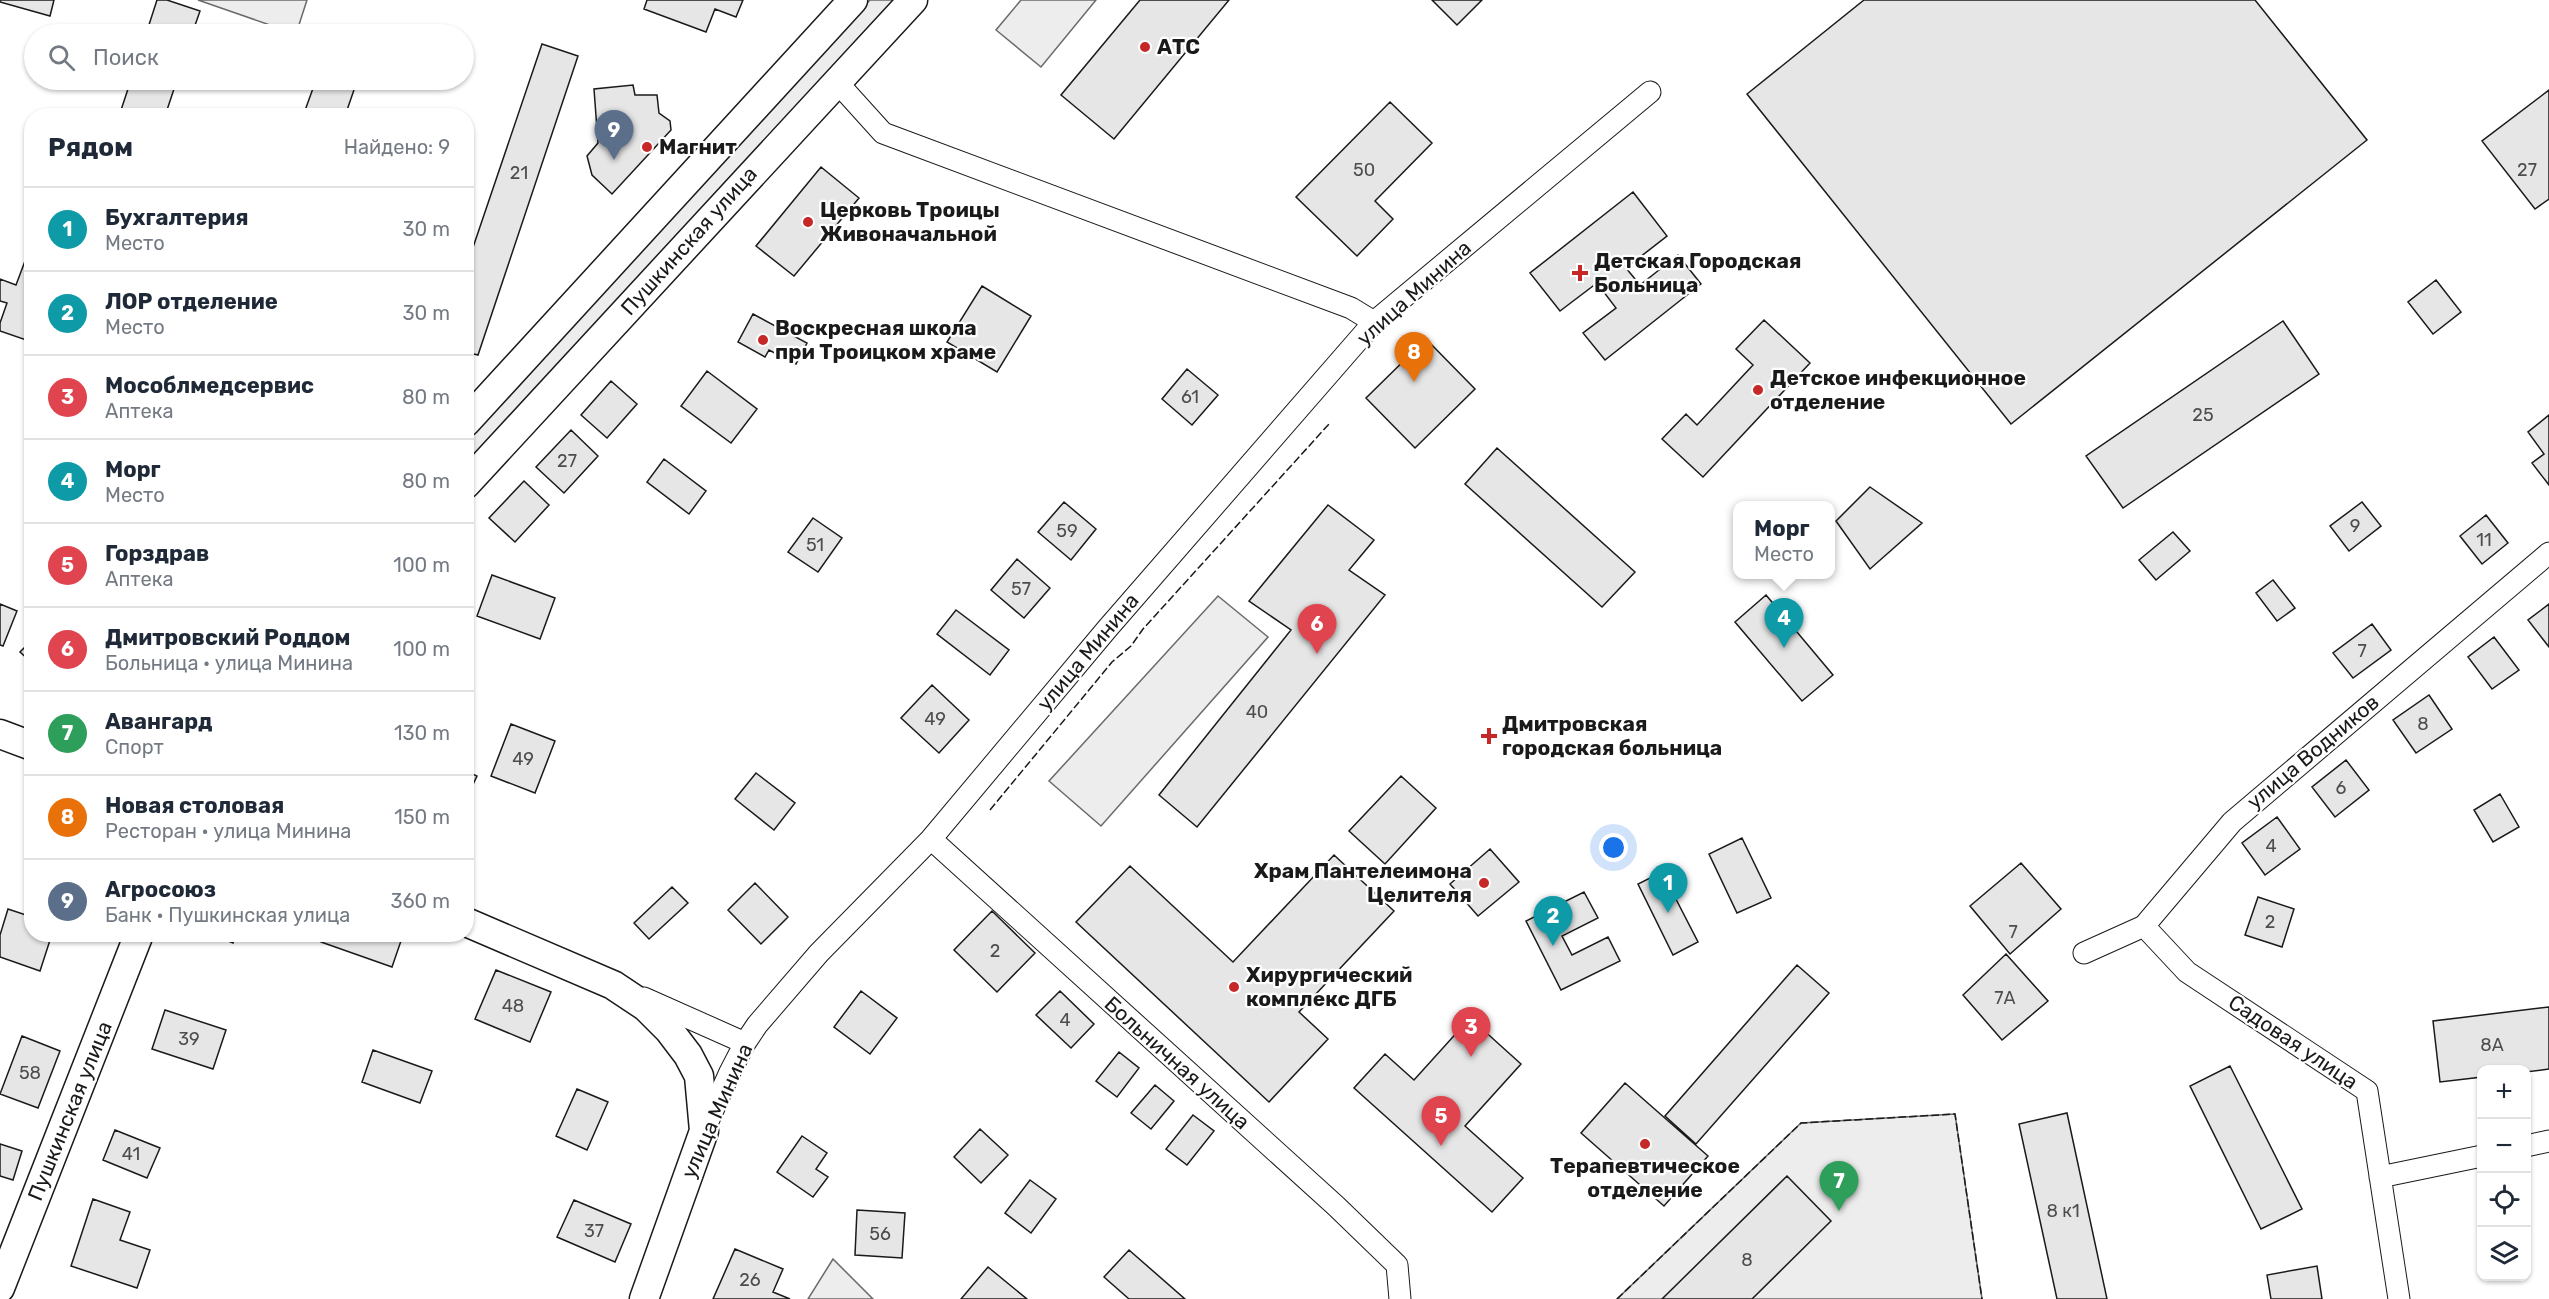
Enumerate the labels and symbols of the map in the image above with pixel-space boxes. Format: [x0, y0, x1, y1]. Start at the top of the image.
place label: АТС [1157, 34, 1200, 59]
marker: АТС [1138, 40, 1152, 54]
pin: 9 [594, 110, 634, 160]
place label: Магнит [659, 134, 737, 159]
marker: Магнит [640, 140, 654, 154]
house number: 50 [1353, 159, 1375, 181]
house number: 27 [2517, 159, 2537, 181]
street label: Пушкинская улица [615, 161, 762, 320]
house number: 21 [510, 162, 528, 184]
place label: Церковь Троицы Живоначальной [820, 197, 1000, 246]
marker: Церковь Троицы Живоначальной [801, 215, 815, 229]
street label: улица Минина [1351, 235, 1476, 350]
place label: Детская Городская Больница [1594, 248, 1802, 297]
marker: Детская Городская Больница [1571, 264, 1589, 282]
place label: Воскресная школа при Троицком храме [775, 315, 996, 364]
pin: 8 [1394, 332, 1434, 382]
marker: Воскресная школа при Троицком храме [756, 333, 770, 347]
place label: Детское инфекционное отделение [1770, 365, 2026, 414]
marker: Детское инфекционное отделение [1751, 383, 1765, 397]
house number: 61 [1181, 386, 1199, 408]
house number: 25 [2192, 404, 2214, 426]
house number: 27 [557, 450, 577, 472]
house number: 9 [2350, 515, 2360, 537]
house number: 59 [1056, 520, 1078, 542]
house number: 11 [2476, 529, 2492, 551]
house number: 51 [806, 534, 824, 556]
house number: 57 [1011, 578, 1031, 600]
street label: улица Минина [1031, 588, 1144, 715]
pin: 4 [1764, 598, 1804, 648]
pin: 6 [1298, 604, 1336, 654]
house number: 7 [2357, 640, 2367, 662]
street label: улица Водников [2242, 689, 2384, 814]
house number: 40 [1246, 701, 1268, 723]
house number: 49 [924, 708, 946, 730]
place label: Дмитровская городская больница [1502, 711, 1722, 760]
house number: 8 [2417, 713, 2429, 735]
marker: Дмитровская городская больница [1480, 727, 1498, 745]
house number: 49 [512, 748, 534, 770]
house number: 6 [2336, 777, 2347, 799]
your location [1599, 833, 1628, 862]
house number: 4 [2265, 835, 2277, 857]
place label: Храм Пантелеимона Целителя [1254, 858, 1472, 907]
pin: 1 [1648, 864, 1688, 913]
marker: Храм Пантелеимона Целителя [1477, 876, 1491, 890]
pin: 2 [1534, 896, 1572, 946]
house number: 2 [2265, 911, 2275, 933]
house number: 7 [2008, 921, 2018, 943]
house number: 2 [990, 940, 1000, 962]
place label: Хирургический комплекс ДГБ [1246, 962, 1413, 1011]
marker: Хирургический комплекс ДГБ [1227, 980, 1241, 994]
house number: 7А [1994, 987, 2016, 1009]
street label: Садовая улица [2224, 989, 2363, 1094]
street label: Больничная улица [1100, 991, 1255, 1134]
house number: 48 [502, 995, 524, 1017]
pin: 3 [1452, 1008, 1490, 1057]
house number: 4 [1059, 1009, 1071, 1031]
street label: Пушкинская улица [22, 1017, 117, 1204]
house number: 39 [178, 1028, 200, 1050]
house number: 8А [2480, 1034, 2504, 1056]
street label: улица Минина [676, 1039, 757, 1182]
house number: 58 [19, 1062, 41, 1084]
pin: 5 [1422, 1096, 1460, 1146]
marker: Терапевтическое отделение [1638, 1137, 1652, 1151]
house number: 41 [122, 1143, 140, 1165]
place label: Терапевтическое отделение [1550, 1153, 1740, 1202]
pin: 7 [1820, 1162, 1858, 1211]
house number: 8 к1 [2046, 1200, 2080, 1222]
house number: 37 [584, 1220, 604, 1242]
house number: 56 [869, 1223, 891, 1245]
house number: 8 [1741, 1249, 1753, 1271]
house number: 26 [739, 1269, 761, 1291]

